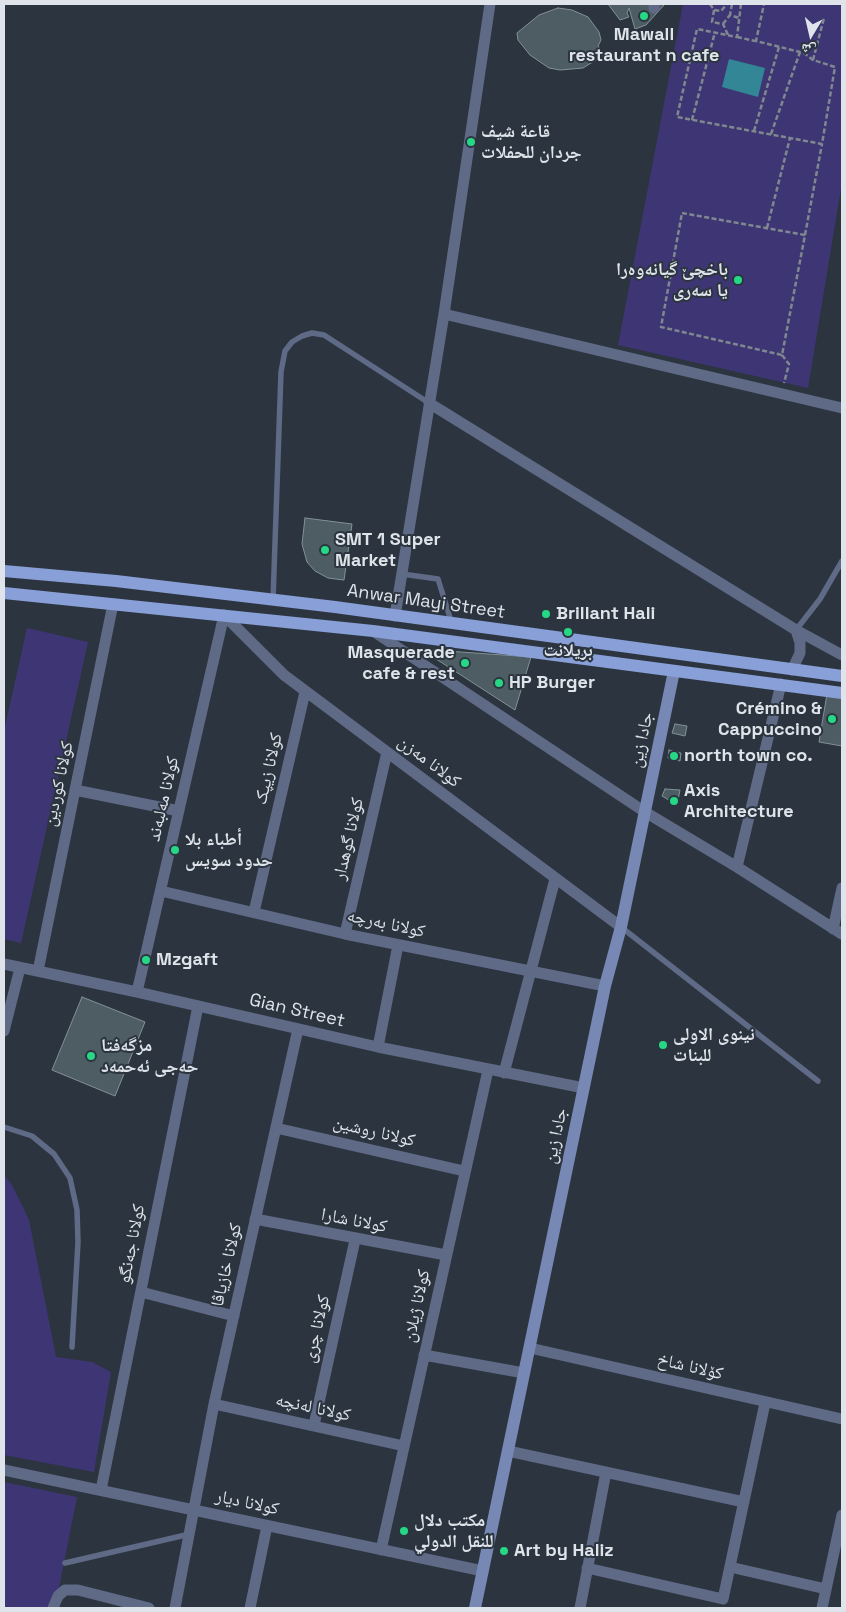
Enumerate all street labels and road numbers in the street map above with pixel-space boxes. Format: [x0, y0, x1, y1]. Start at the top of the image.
street label: Anwar Mayi Street [346, 580, 506, 624]
street label: جادا زین [626, 710, 658, 770]
street label: کولانا زیپک [250, 731, 288, 807]
street label: کولانا مەزن [393, 731, 465, 793]
street label: کولانا کوردین [39, 740, 79, 828]
street label: کولانا مەلبەند [144, 754, 184, 844]
street label: کولانا گوهدار [329, 796, 369, 882]
street label: کولانا بەرچە [345, 905, 427, 943]
street label: Gian Street [247, 990, 347, 1032]
street label: جادا زین [540, 1106, 572, 1166]
street label: کولانا روشین [331, 1112, 417, 1152]
street label: کولانا جەنگو [114, 1202, 150, 1286]
street label: کولانا شارا [319, 1204, 389, 1238]
street label: کولانا خازیاڤا [207, 1221, 247, 1309]
street label: کولانا ژیلان [399, 1268, 435, 1344]
street label: کولانا چری [299, 1293, 335, 1365]
street label: کۆلانا شاخ [655, 1349, 725, 1385]
street label: کولانا لەنچە [273, 1389, 353, 1427]
street label: کولانا دیار [213, 1486, 281, 1520]

